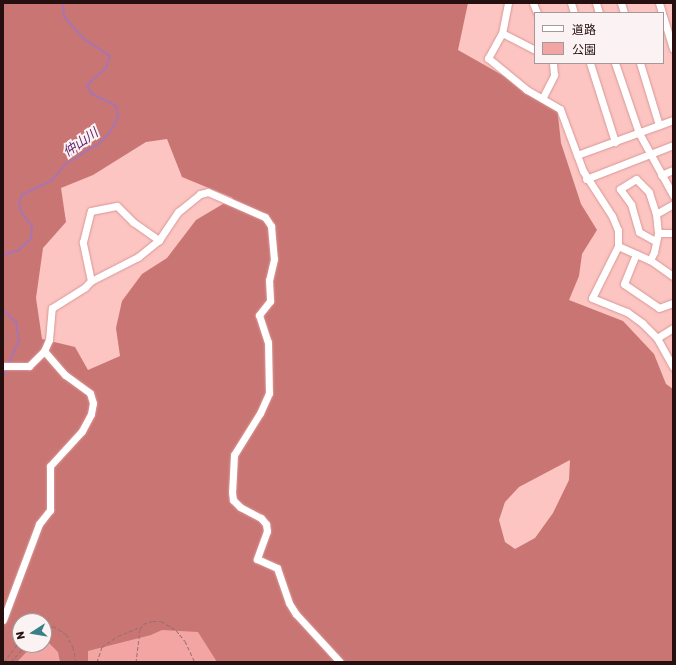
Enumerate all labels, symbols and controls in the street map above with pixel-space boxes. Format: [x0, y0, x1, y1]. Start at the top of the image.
legend [534, 12, 664, 64]
text: 道路 [572, 23, 596, 37]
text: 公園 [572, 43, 596, 57]
water label: 仲山川 [61, 125, 101, 161]
north arrow [12, 613, 52, 653]
text: N [14, 630, 28, 641]

